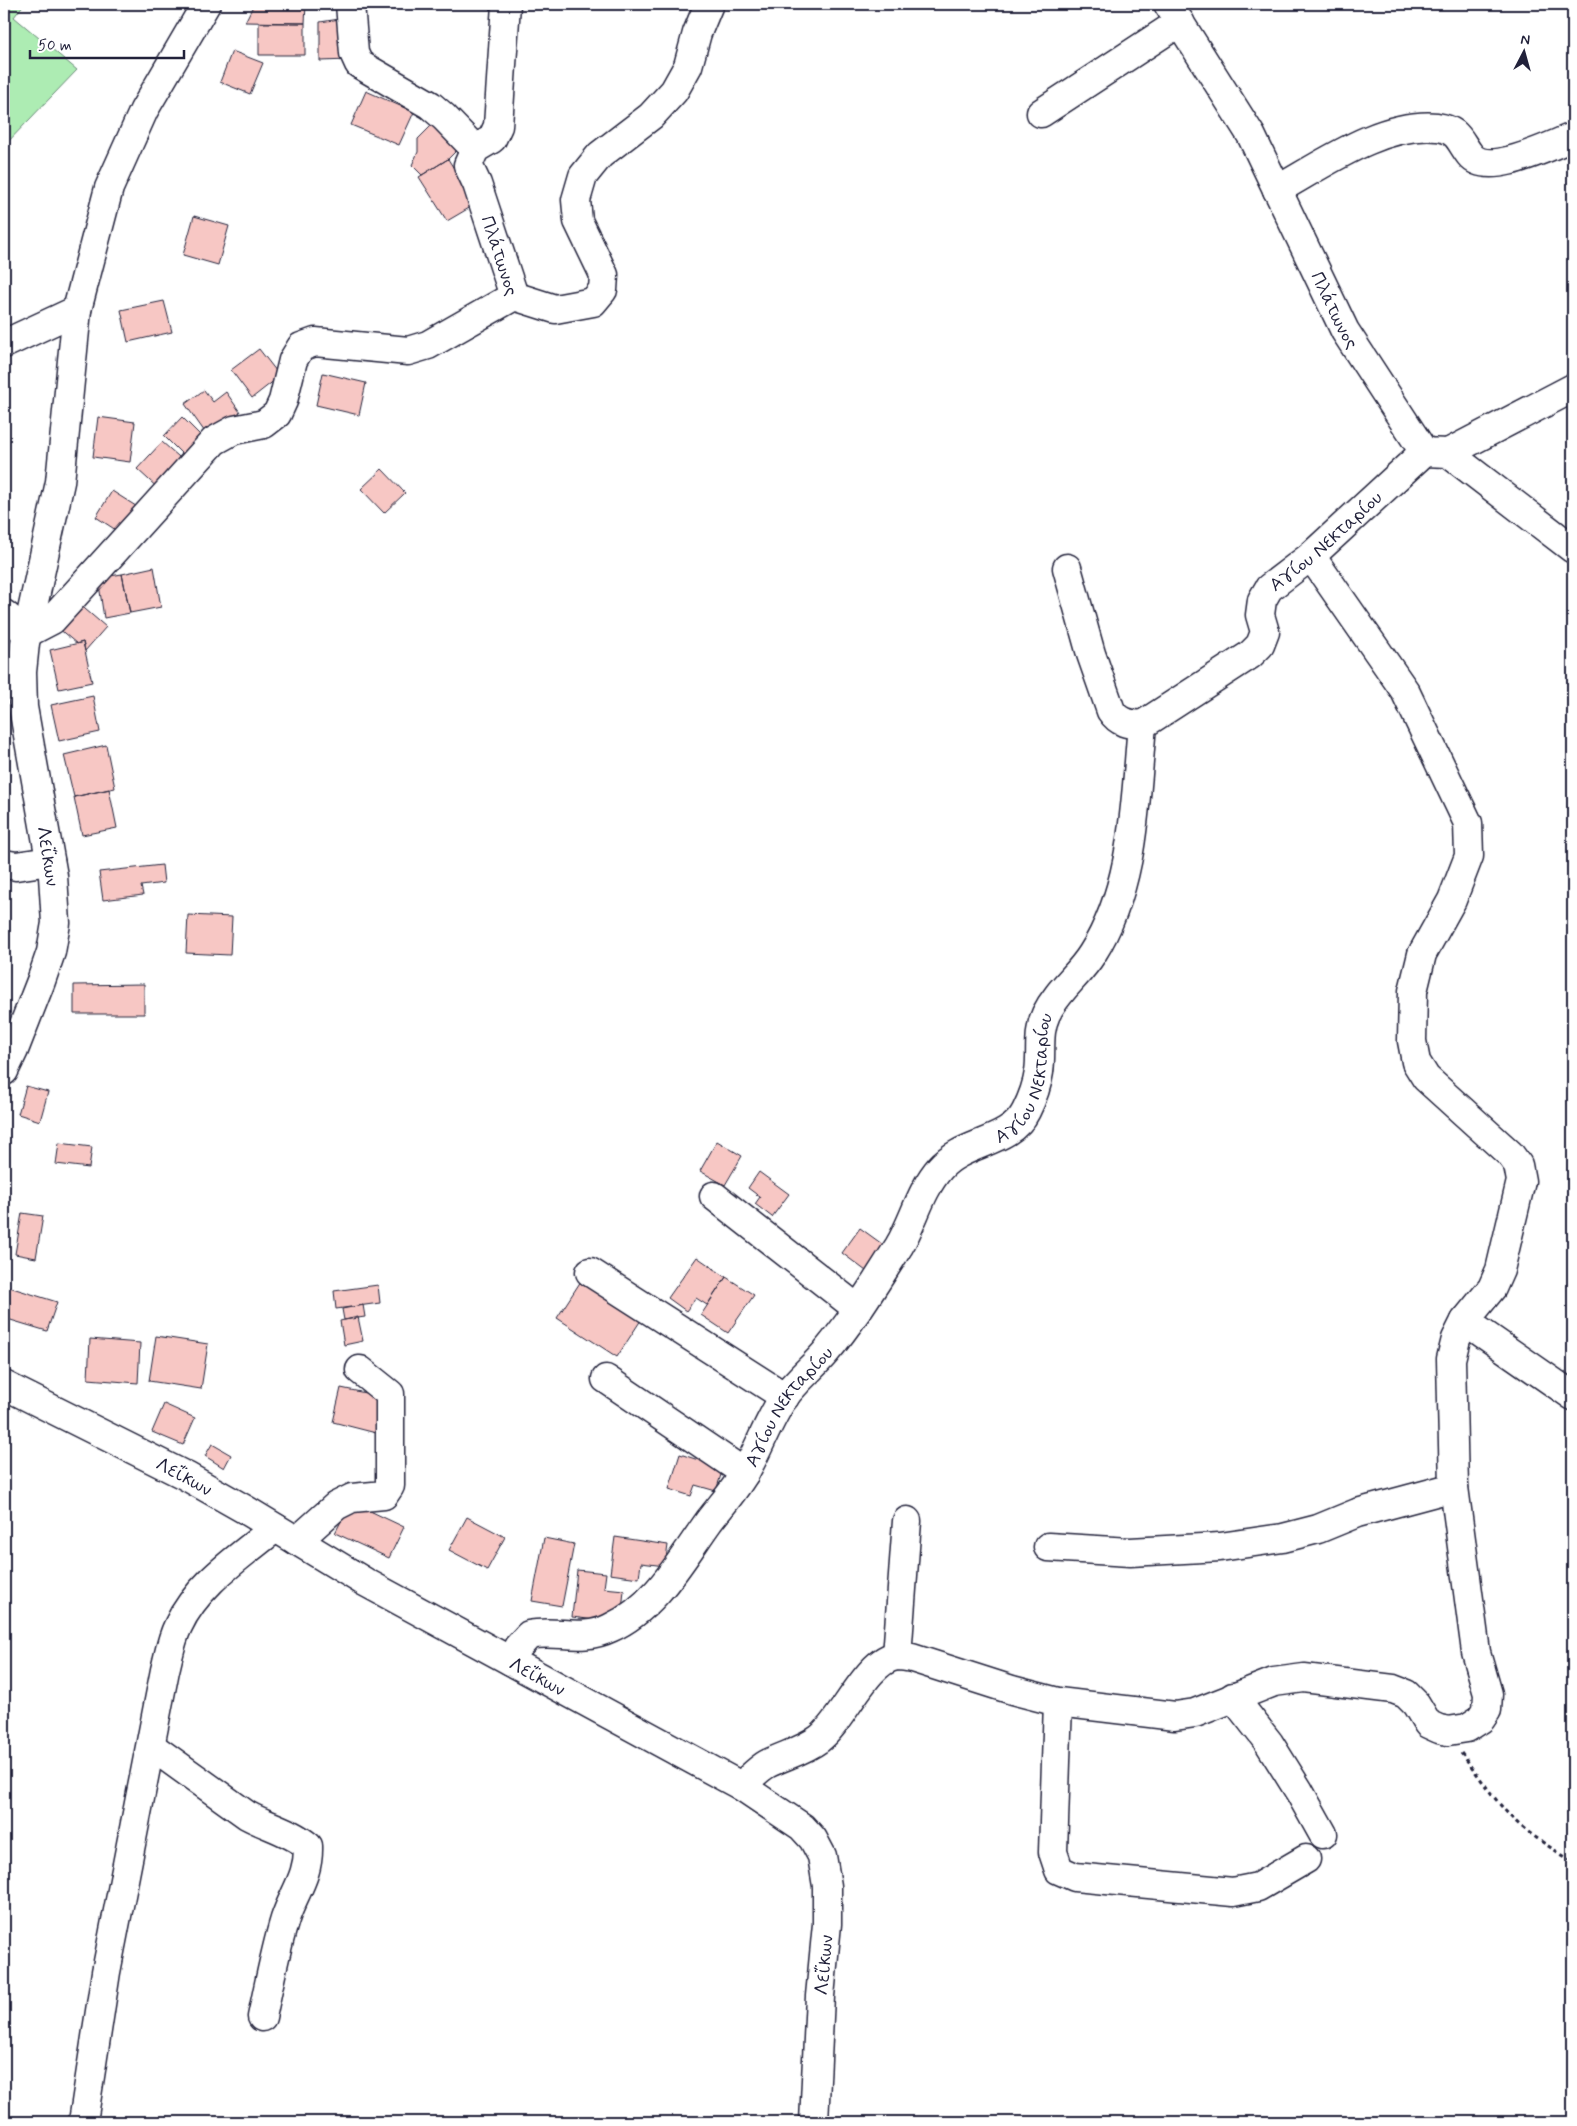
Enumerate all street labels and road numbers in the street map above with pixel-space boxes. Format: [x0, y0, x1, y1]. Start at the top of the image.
street label: Πλάτωνος [474, 213, 524, 299]
street label: Πλάτωνος [1304, 268, 1364, 354]
street label: Αγίου Νεκταρίου [1264, 486, 1388, 598]
street label: Λεΐκων [30, 824, 65, 888]
street label: Αγίου Νεκταρίου [991, 1009, 1059, 1150]
street label: Αγίου Νεκταρίου [739, 1342, 839, 1471]
street label: Λεΐκων [151, 1452, 216, 1502]
street label: Λεΐκων [504, 1652, 570, 1702]
street label: Λεΐκων [809, 1934, 840, 1996]

